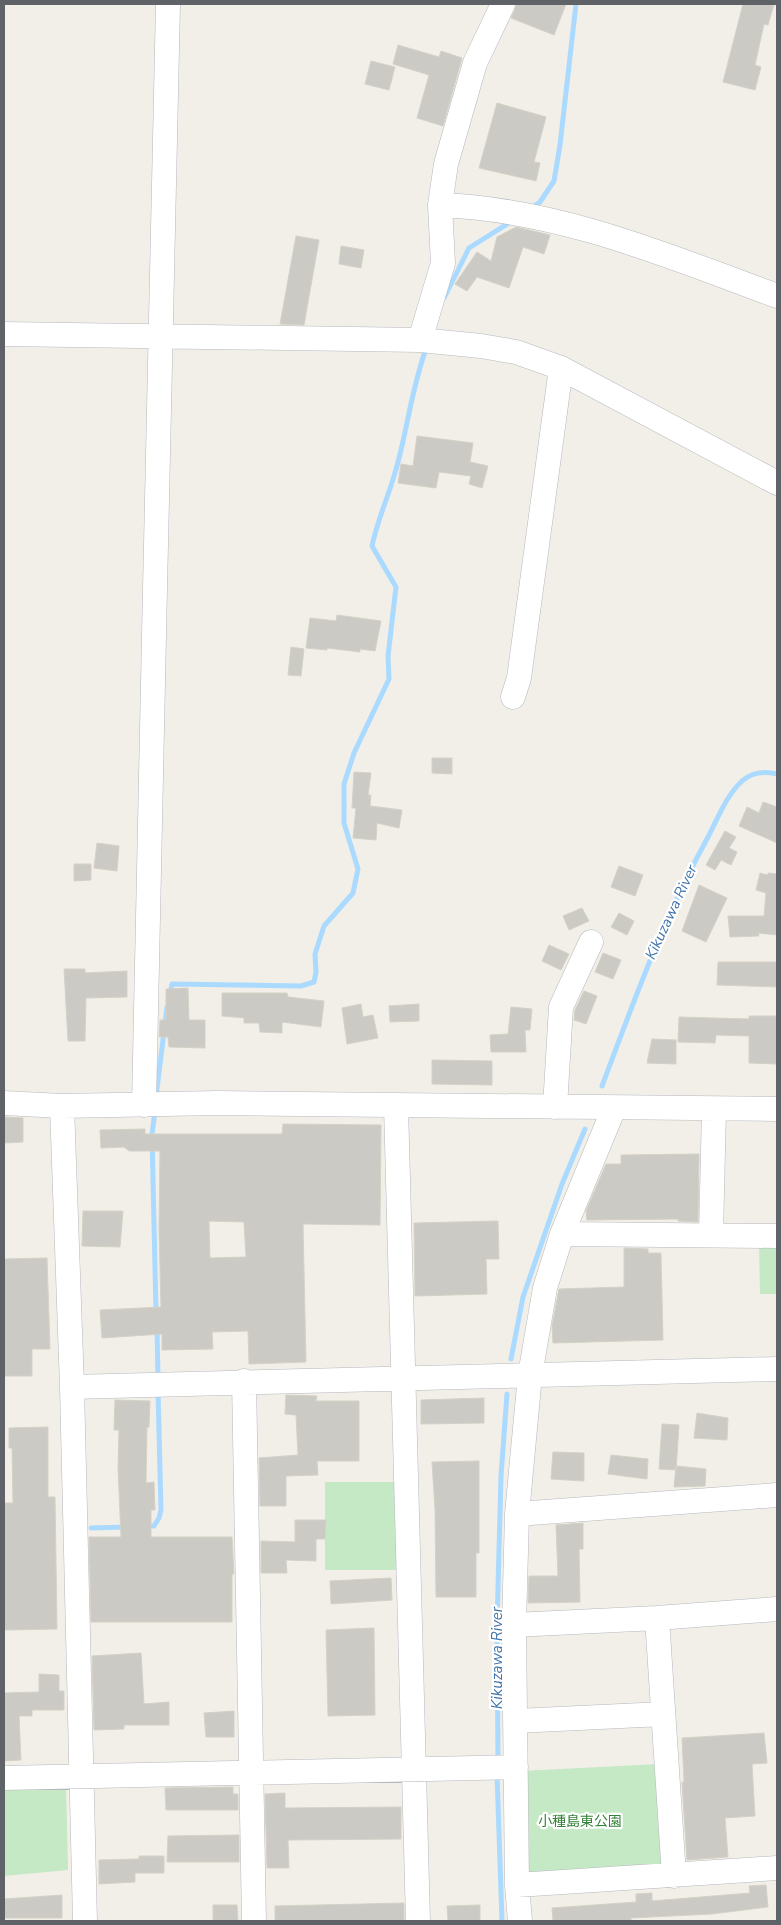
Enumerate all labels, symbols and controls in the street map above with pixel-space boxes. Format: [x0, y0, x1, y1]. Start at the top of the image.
water label: Kikuzawa River [640, 861, 702, 963]
water label: Kikuzawa River [487, 1606, 507, 1709]
park label: 小種島東公園 [538, 1812, 622, 1831]

